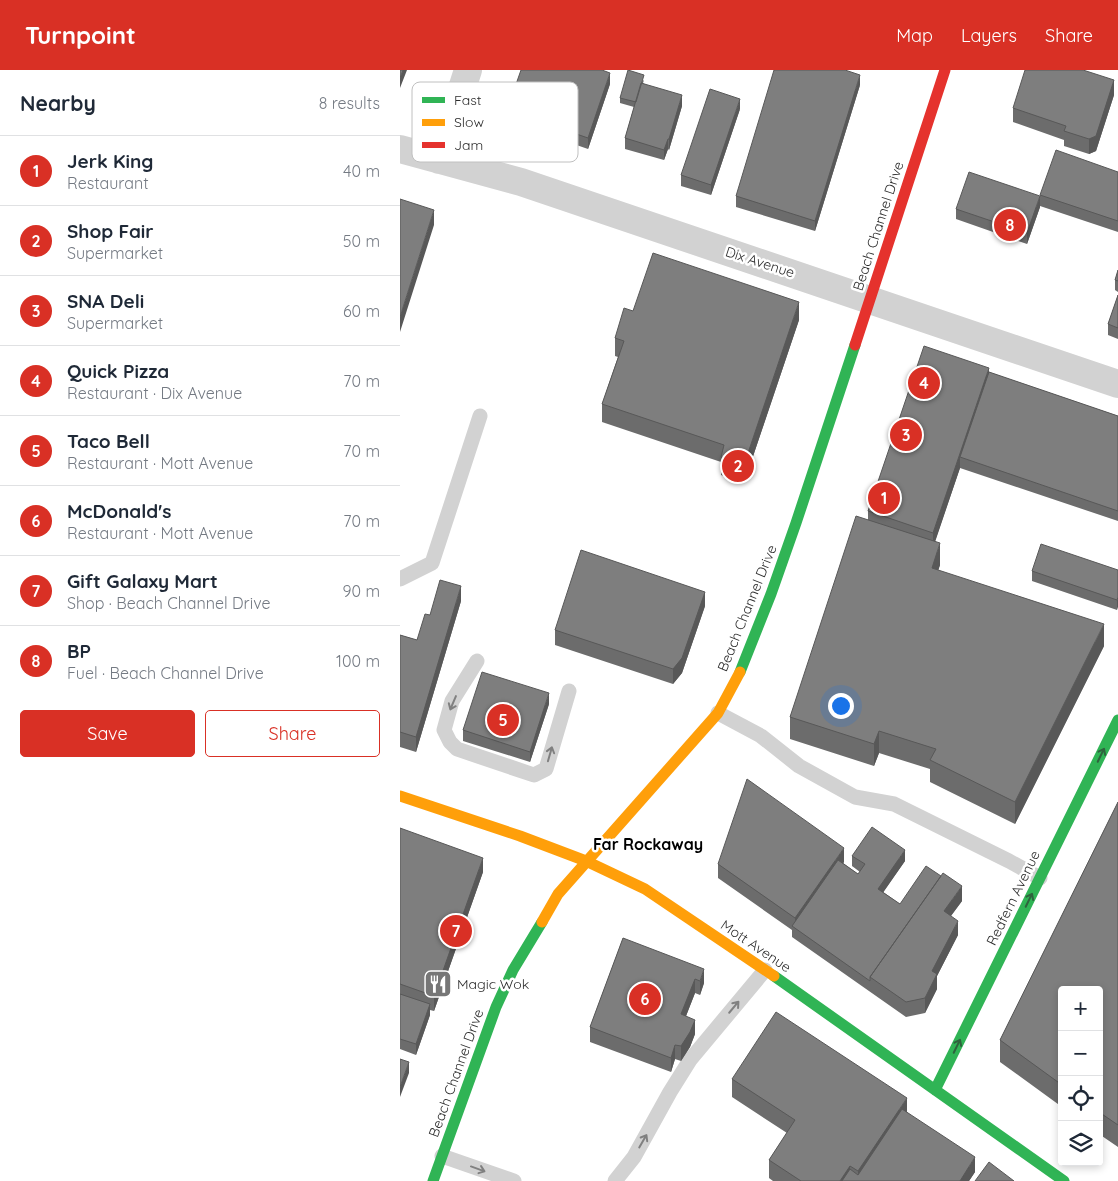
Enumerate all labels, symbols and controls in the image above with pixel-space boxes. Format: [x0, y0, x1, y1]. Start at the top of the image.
text: Turnpoint [25, 20, 136, 50]
text: Map [896, 24, 933, 47]
text: Layers [961, 24, 1017, 47]
text: Share [1045, 24, 1093, 47]
legend [412, 82, 578, 162]
text: Nearby [20, 90, 96, 116]
text: Fast [454, 91, 482, 109]
text: 8 results [319, 93, 380, 113]
text: Slow [454, 113, 484, 131]
text: Jam [454, 136, 483, 154]
text: Jerk King [67, 149, 153, 173]
street label: Beach Channel Drive [849, 159, 907, 293]
text: 1 [33, 161, 39, 181]
text: 40 m [343, 161, 380, 181]
text: Restaurant [67, 173, 149, 193]
pin: 8 [994, 206, 1026, 244]
text: Shop Fair [67, 219, 154, 243]
text: 2 [31, 231, 41, 251]
text: 50 m [343, 231, 380, 251]
street label: Dix Avenue [723, 242, 797, 282]
text: Supermarket [67, 243, 163, 263]
text: SNA Deli [67, 289, 144, 313]
text: 3 [32, 301, 40, 321]
text: 60 m [343, 301, 380, 321]
text: Supermarket [67, 313, 163, 333]
text: Quick Pizza [67, 359, 169, 383]
pin: 4 [908, 364, 940, 402]
text: 4 [31, 371, 41, 391]
text: 70 m [343, 371, 380, 391]
text: Restaurant · Dix Avenue [67, 383, 242, 403]
pin: 3 [890, 416, 922, 454]
text: Taco Bell [67, 429, 150, 453]
text: 5 [31, 441, 41, 461]
text: 70 m [343, 441, 380, 461]
pin: 2 [722, 447, 754, 485]
text: Restaurant · Mott Avenue [67, 453, 253, 473]
pin: 1 [868, 479, 900, 517]
text: McDonald's [67, 499, 171, 523]
text: 6 [32, 511, 40, 531]
text: 70 m [343, 511, 380, 531]
text: Restaurant · Mott Avenue [67, 523, 253, 543]
street label: Beach Channel Drive [713, 542, 781, 674]
text: Gift Galaxy Mart [67, 569, 218, 593]
text: 7 [32, 581, 40, 601]
text: 90 m [343, 581, 380, 601]
text: Shop · Beach Channel Drive [67, 593, 271, 613]
text: BP [67, 639, 91, 663]
text: 8 [32, 651, 40, 671]
text: 100 m [336, 651, 380, 671]
text: Fuel · Beach Channel Drive [67, 663, 264, 683]
your location [828, 693, 854, 719]
one-way arrow [447, 695, 457, 710]
pin: 5 [487, 701, 519, 739]
button: Save [20, 710, 195, 757]
button: Share [205, 710, 380, 757]
one-way arrow [546, 747, 556, 763]
one-way arrow [1097, 748, 1106, 763]
district label: Far Rockaway [593, 834, 703, 854]
street label: Redfern Avenue [982, 848, 1044, 948]
one-way arrow [1024, 893, 1034, 908]
pin: 7 [440, 912, 472, 950]
street label: Mott Avenue [717, 916, 795, 976]
restaurant icon: Magic Wok [423, 969, 453, 999]
place label: Magic Wok [457, 975, 529, 993]
pin: 6 [629, 980, 661, 1018]
map controls [1058, 986, 1103, 1166]
button: + [1058, 986, 1103, 1031]
one-way arrow [728, 1001, 739, 1014]
street label: Beach Channel Drive [424, 1006, 488, 1140]
button: − [1058, 1031, 1103, 1076]
one-way arrow [953, 1039, 962, 1054]
button: locate [1058, 1076, 1103, 1121]
button: layers [1058, 1121, 1103, 1166]
one-way arrow [638, 1134, 648, 1148]
one-way arrow [470, 1165, 485, 1174]

